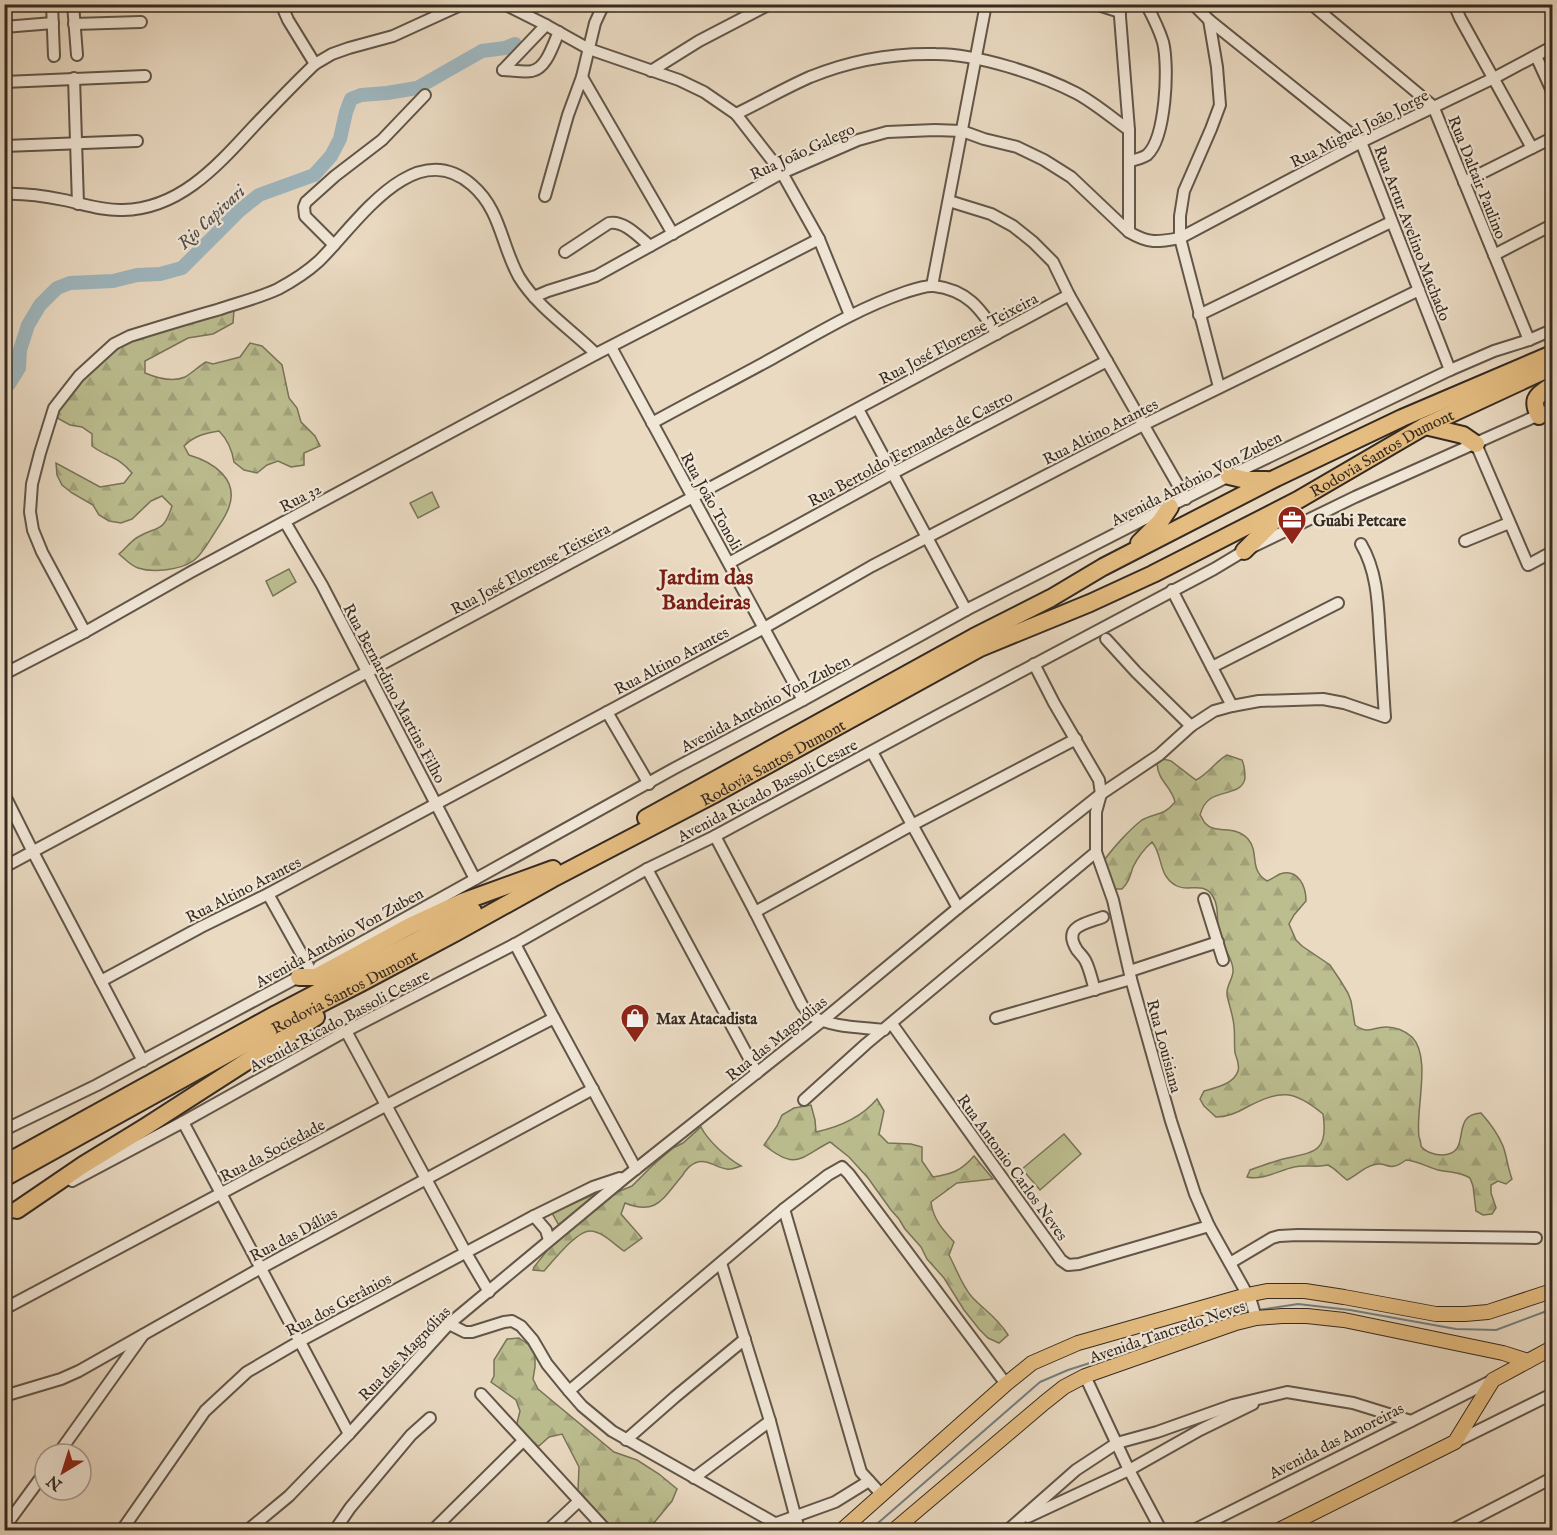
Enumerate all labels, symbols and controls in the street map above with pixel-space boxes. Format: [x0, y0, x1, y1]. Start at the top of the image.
street label: Rua Miguel João Jorge [1287, 86, 1432, 173]
street label: Rua Daltair Paulino [1442, 113, 1510, 243]
street label: Rua João Galego [747, 120, 859, 186]
street label: Rua Artur Avelino Machado [1368, 143, 1454, 325]
water label: Rio Capivari [173, 180, 252, 255]
street label: Rua José Florense Teixeira [876, 289, 1042, 390]
street label: Rua Bertoldo Fernandes de Castro [805, 387, 1017, 512]
street label: Rua Altino Arantes [1040, 395, 1162, 471]
street label: Rodovia Santos Dumont [1307, 406, 1458, 503]
street label: Avenida Antônio Von Zuben [1107, 428, 1286, 532]
street label: Rua João Tonoli [675, 449, 745, 555]
street label: Rua 32 [277, 480, 325, 518]
office icon: Guabi Petcare [1276, 504, 1308, 546]
place label: Guabi Petcare [1313, 512, 1407, 532]
street label: Rua José Florense Teixeira [448, 519, 614, 620]
district label: Jardim das Bandeiras [656, 564, 753, 617]
street label: Rua Bernardino Martins Filho [337, 601, 449, 787]
street label: Rua Altino Arantes [611, 623, 733, 700]
street label: Avenida Antônio Von Zuben [677, 651, 854, 758]
street label: Rodovia Santos Dumont [698, 716, 850, 812]
street label: Avenida Ricado Bassoli Cesare [674, 736, 861, 848]
street label: Rua Altino Arantes [183, 853, 305, 929]
street label: Avenida Antônio Von Zuben [252, 884, 428, 994]
street label: Rodovia Santos Dumont [268, 946, 422, 1040]
street label: Avenida Ricado Bassoli Cesare [246, 966, 433, 1078]
street label: Rua das Magnólias [723, 992, 832, 1086]
street label: Rua Louisiana [1141, 998, 1185, 1095]
shop icon: Max Atacadista [619, 1002, 651, 1044]
place label: Max Atacadista [656, 1010, 758, 1030]
street label: Rua Antonio Carlos Neves [952, 1091, 1071, 1246]
street label: Rua da Sociedade [217, 1116, 329, 1188]
street label: Rua das Dálias [247, 1204, 341, 1267]
street label: Rua dos Gerânios [283, 1269, 396, 1342]
street label: Avenida Tancredo Neves [1086, 1297, 1249, 1369]
street label: Rua das Magnólias [355, 1302, 456, 1406]
street label: Avenida das Amoreiras [1265, 1399, 1408, 1485]
north arrow [33, 1442, 93, 1502]
text: N [43, 1470, 67, 1495]

